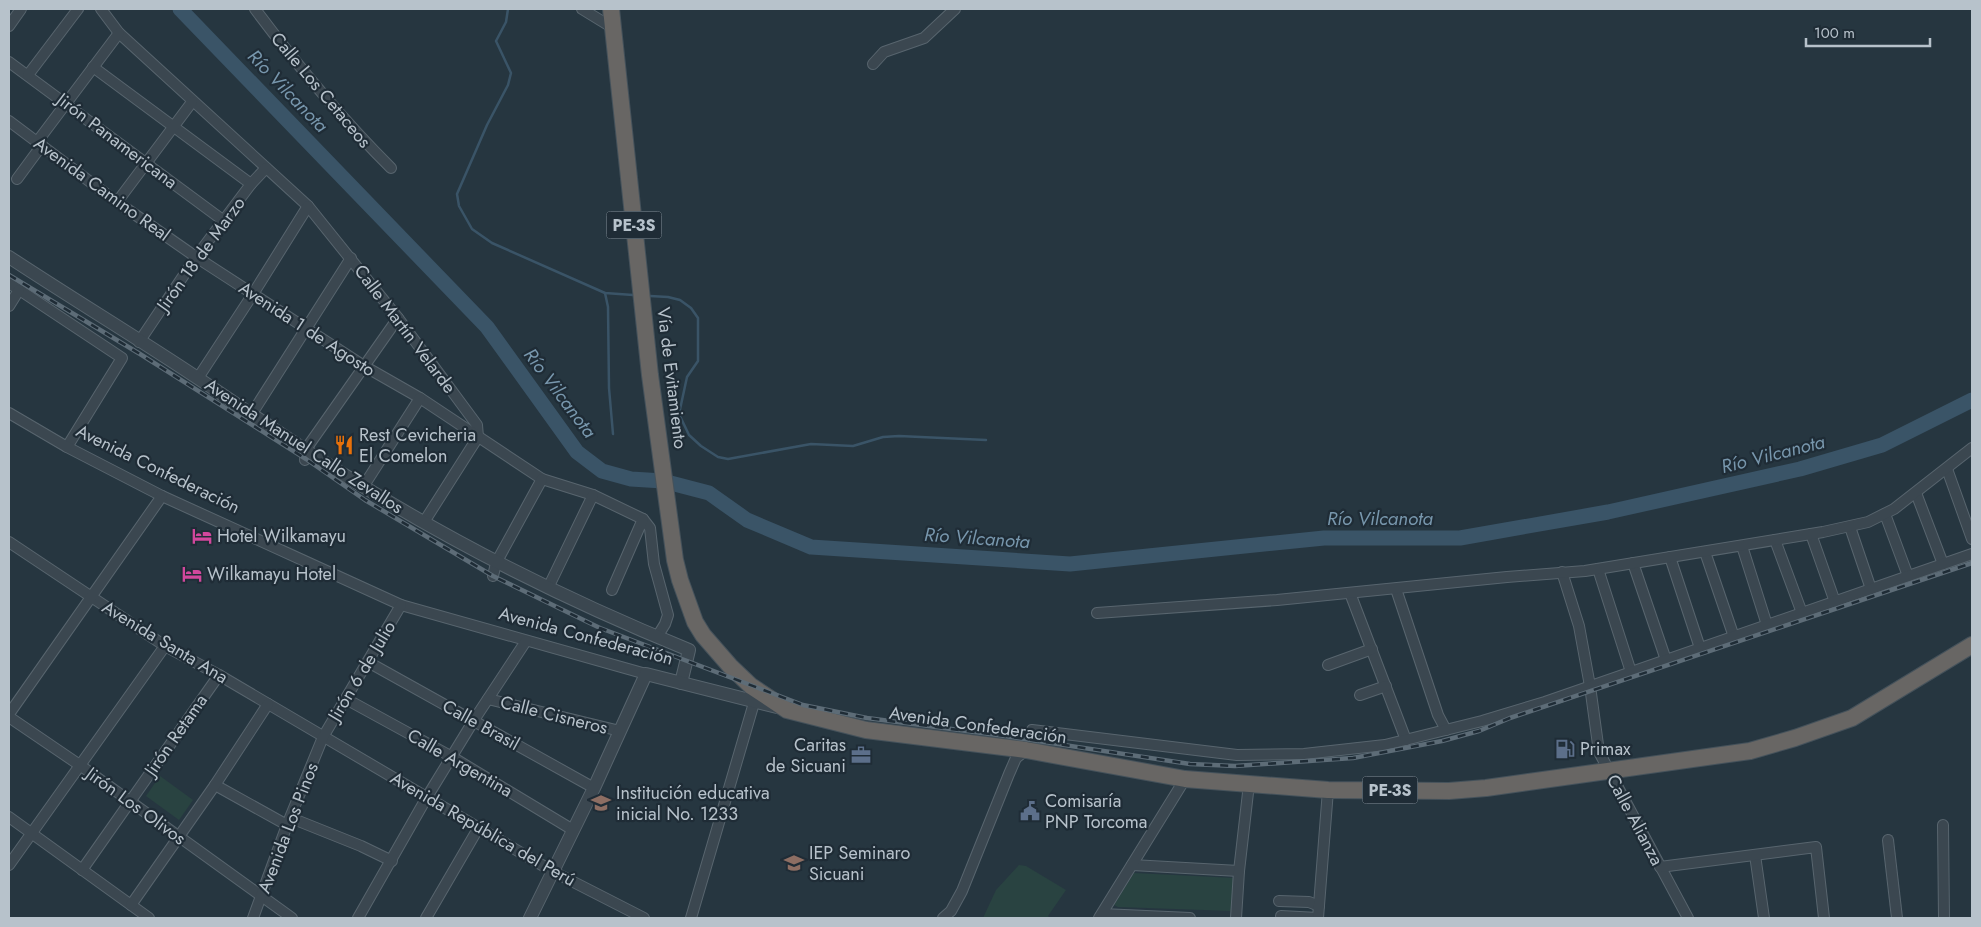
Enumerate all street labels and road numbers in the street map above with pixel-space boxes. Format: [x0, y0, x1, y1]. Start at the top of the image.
street label: Calle Los Cetaceos [265, 26, 377, 154]
street label: Jirón Panamericana [50, 86, 183, 195]
street label: Avenida Camino Real [28, 131, 176, 247]
street label: Jirón 18 de Marzo [149, 191, 251, 318]
road number: PE-3S [606, 212, 662, 238]
street label: Calle Martín Velarde [348, 259, 462, 399]
street label: Avenida 1 de Agosto [234, 275, 381, 383]
street label: Vía de Evitamiento [650, 306, 694, 451]
street label: Avenida Manuel Callo Zevallos [200, 372, 408, 520]
street label: Avenida Confederación [72, 418, 244, 520]
street label: Avenida Santa Ana [97, 594, 233, 690]
street label: Avenida Confederación [496, 600, 676, 672]
street label: Jirón 6 de Julio [321, 616, 402, 728]
street label: Jirón Retama [137, 689, 214, 783]
street label: Calle Cisneros [498, 689, 610, 741]
street label: Calle Brasil [438, 693, 524, 757]
street label: Avenida Confederación [887, 700, 1069, 750]
street label: Calle Argentina [402, 722, 518, 804]
street label: Avenida Los Pinos [251, 759, 325, 897]
street label: Jirón Los Olivos [79, 760, 191, 851]
street label: Avenida República del Perú [385, 765, 581, 893]
street label: Calle Alianza [1600, 770, 1670, 870]
road number: PE-3S [1362, 776, 1418, 804]

